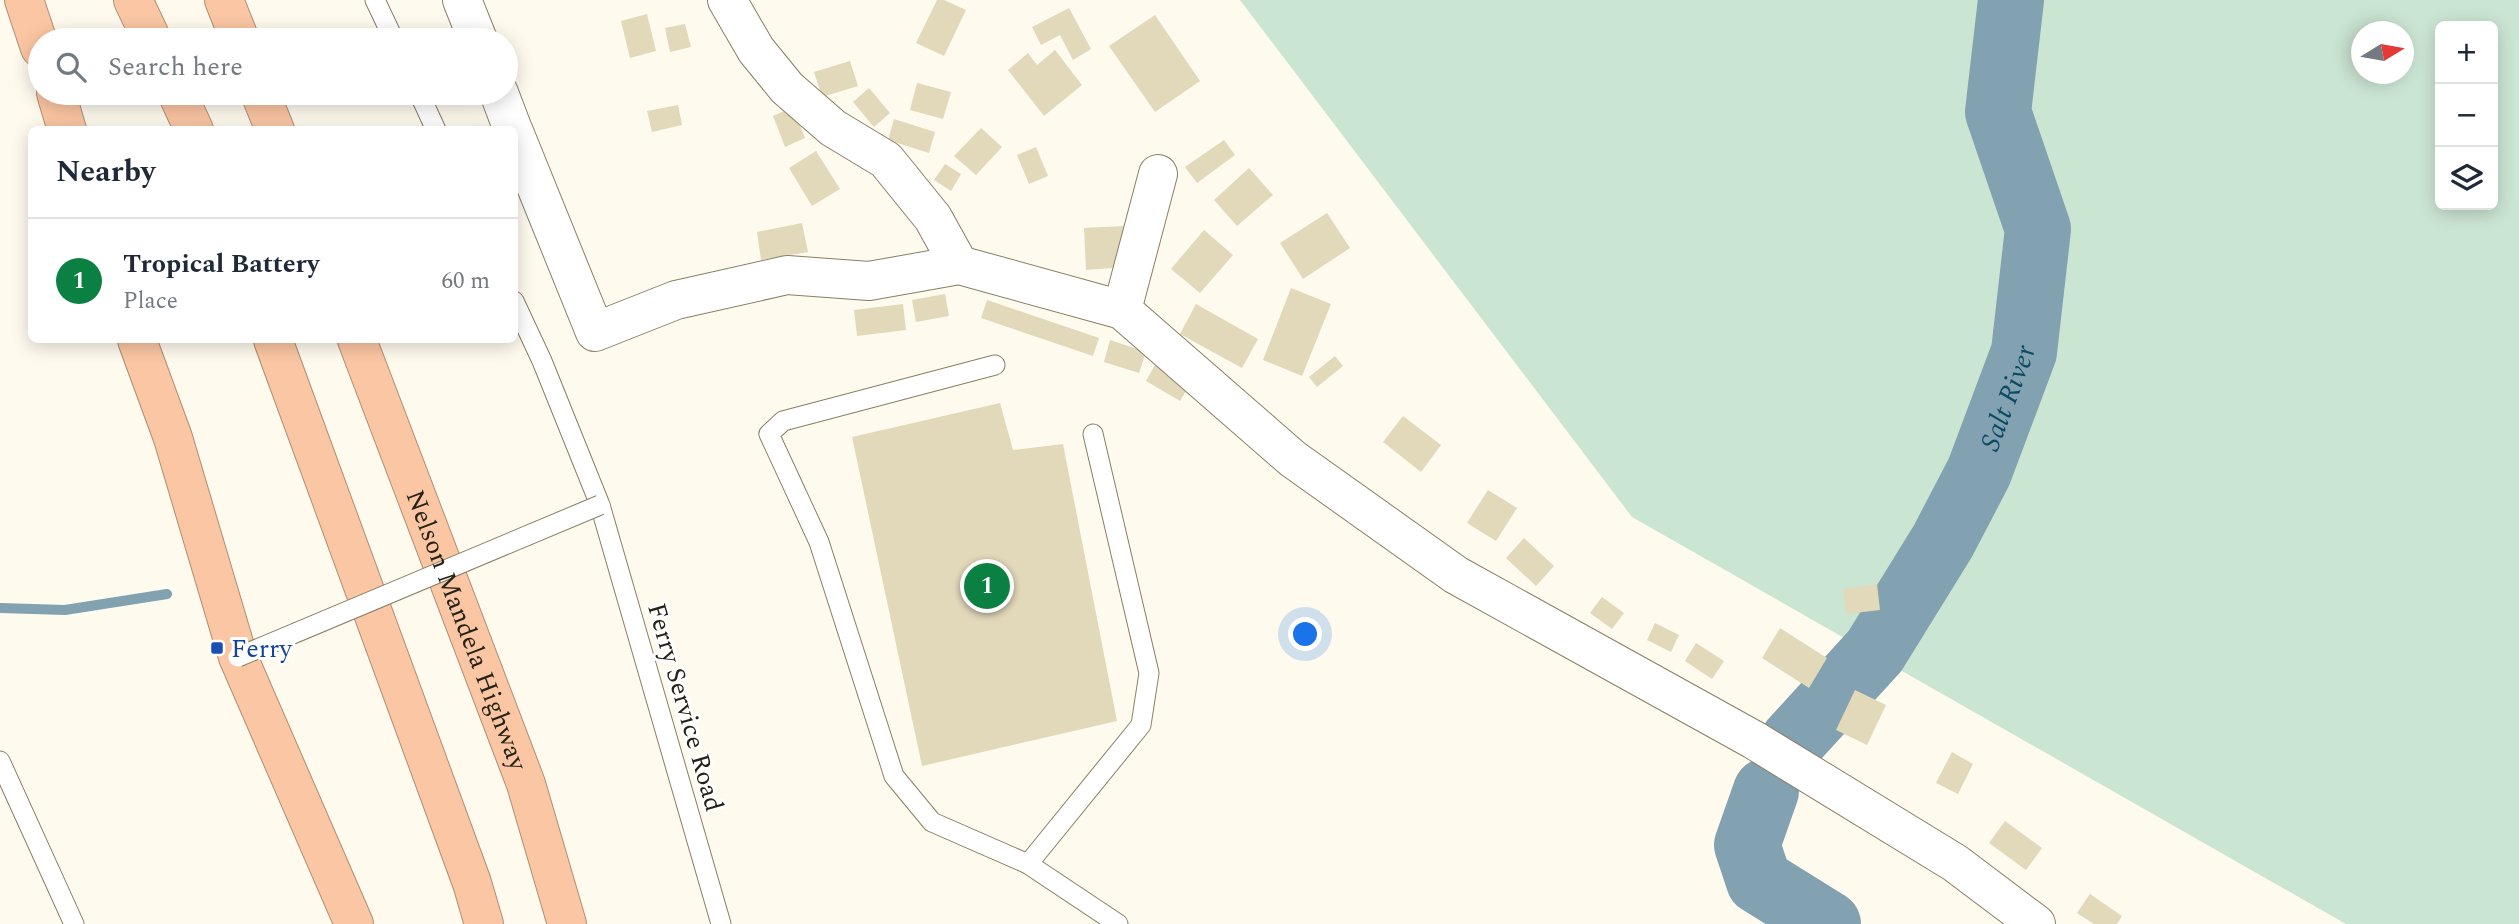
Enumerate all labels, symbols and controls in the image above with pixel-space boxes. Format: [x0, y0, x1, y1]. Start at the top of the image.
north arrow [2351, 21, 2414, 84]
map controls [2435, 21, 2498, 210]
button: + [2435, 21, 2498, 84]
search box [28, 28, 518, 105]
text: Search here [108, 47, 243, 87]
icon: search [52, 48, 90, 86]
button: − [2435, 84, 2498, 147]
button: layers [2435, 147, 2498, 210]
text: Nearby [56, 149, 155, 195]
text: Tropical Battery [123, 244, 319, 284]
text: 1 [73, 264, 85, 299]
text: 60 m [441, 264, 490, 299]
text: Place [123, 284, 178, 319]
water label: Salt River [1969, 343, 2048, 457]
street label: Nelson Mandela Highway [395, 484, 538, 778]
pin: 1 [964, 560, 1010, 612]
street label: Ferry Service Road [636, 598, 734, 816]
your location [1288, 617, 1322, 651]
place label: Ferry [231, 629, 293, 669]
marker: Ferry [209, 640, 225, 656]

